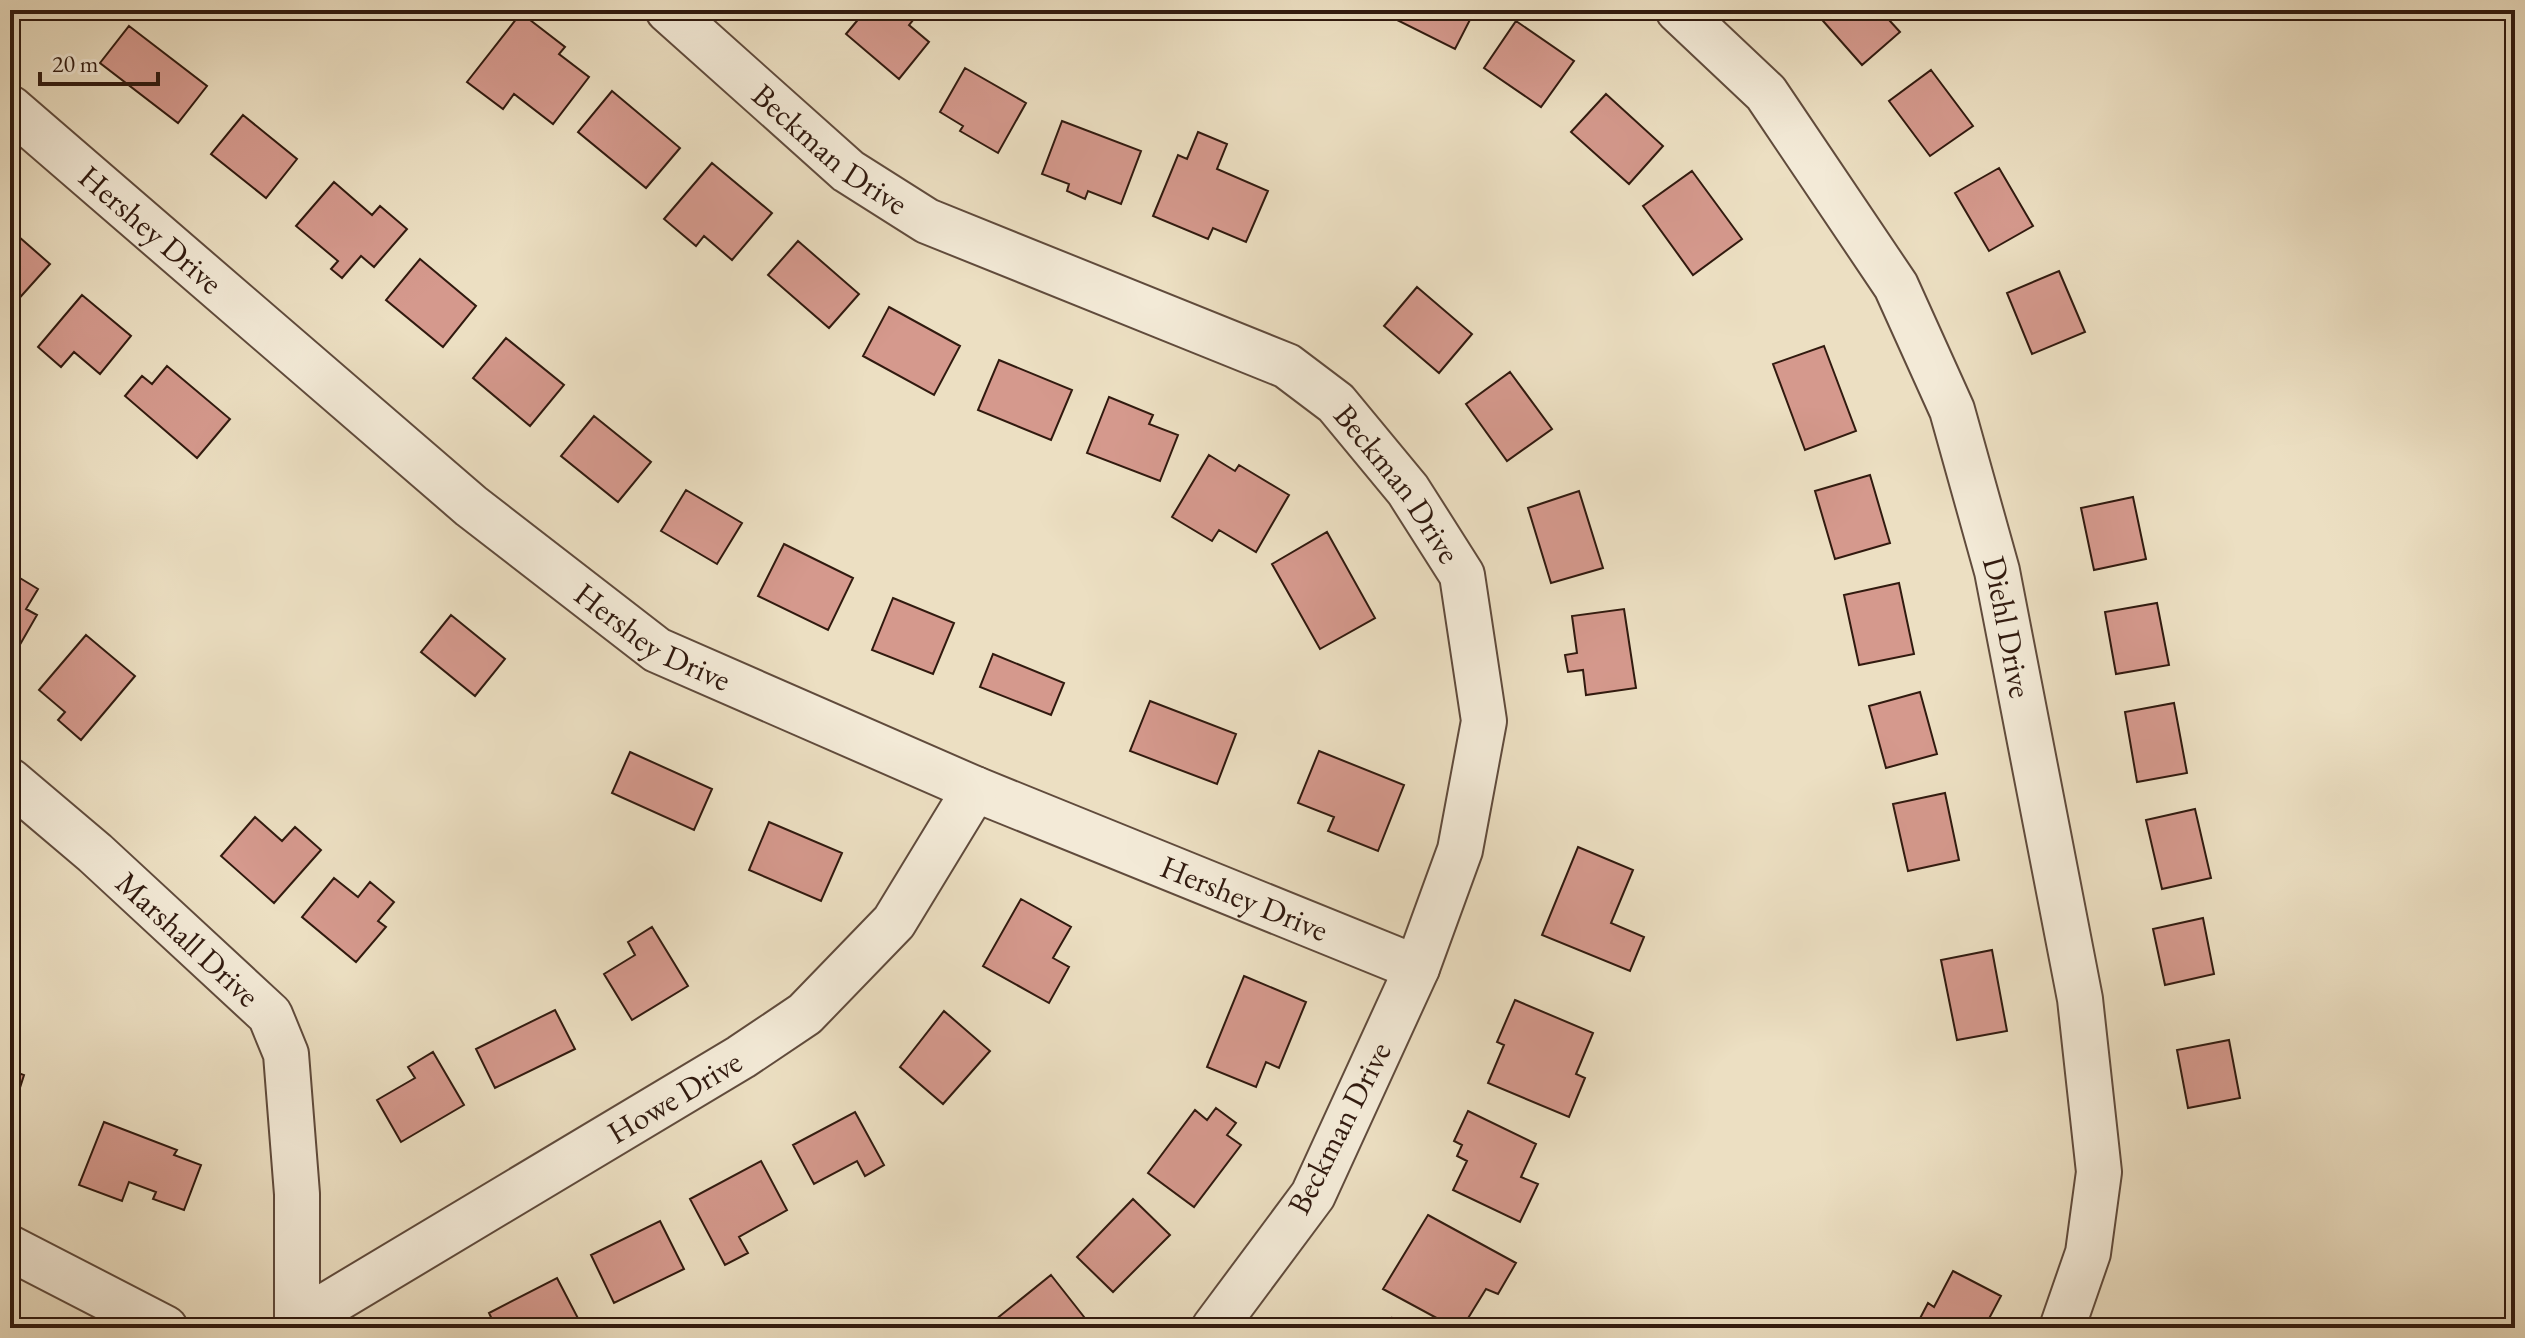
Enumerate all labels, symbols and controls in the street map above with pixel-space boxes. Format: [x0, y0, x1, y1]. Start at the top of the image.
scale bar [40, 36, 158, 86]
text: 20 m [52, 48, 99, 79]
street label: Beckman Drive [743, 74, 916, 224]
street label: Hershey Drive [70, 156, 232, 303]
street label: Beckman Drive [1324, 395, 1470, 571]
street label: Diehl Drive [1973, 551, 2042, 701]
street label: Hershey Drive [566, 573, 737, 701]
street label: Hershey Drive [1154, 845, 1334, 951]
street label: Marshall Drive [107, 862, 269, 1016]
street label: Beckman Drive [1278, 1035, 1400, 1221]
street label: Howe Drive [599, 1040, 749, 1153]

